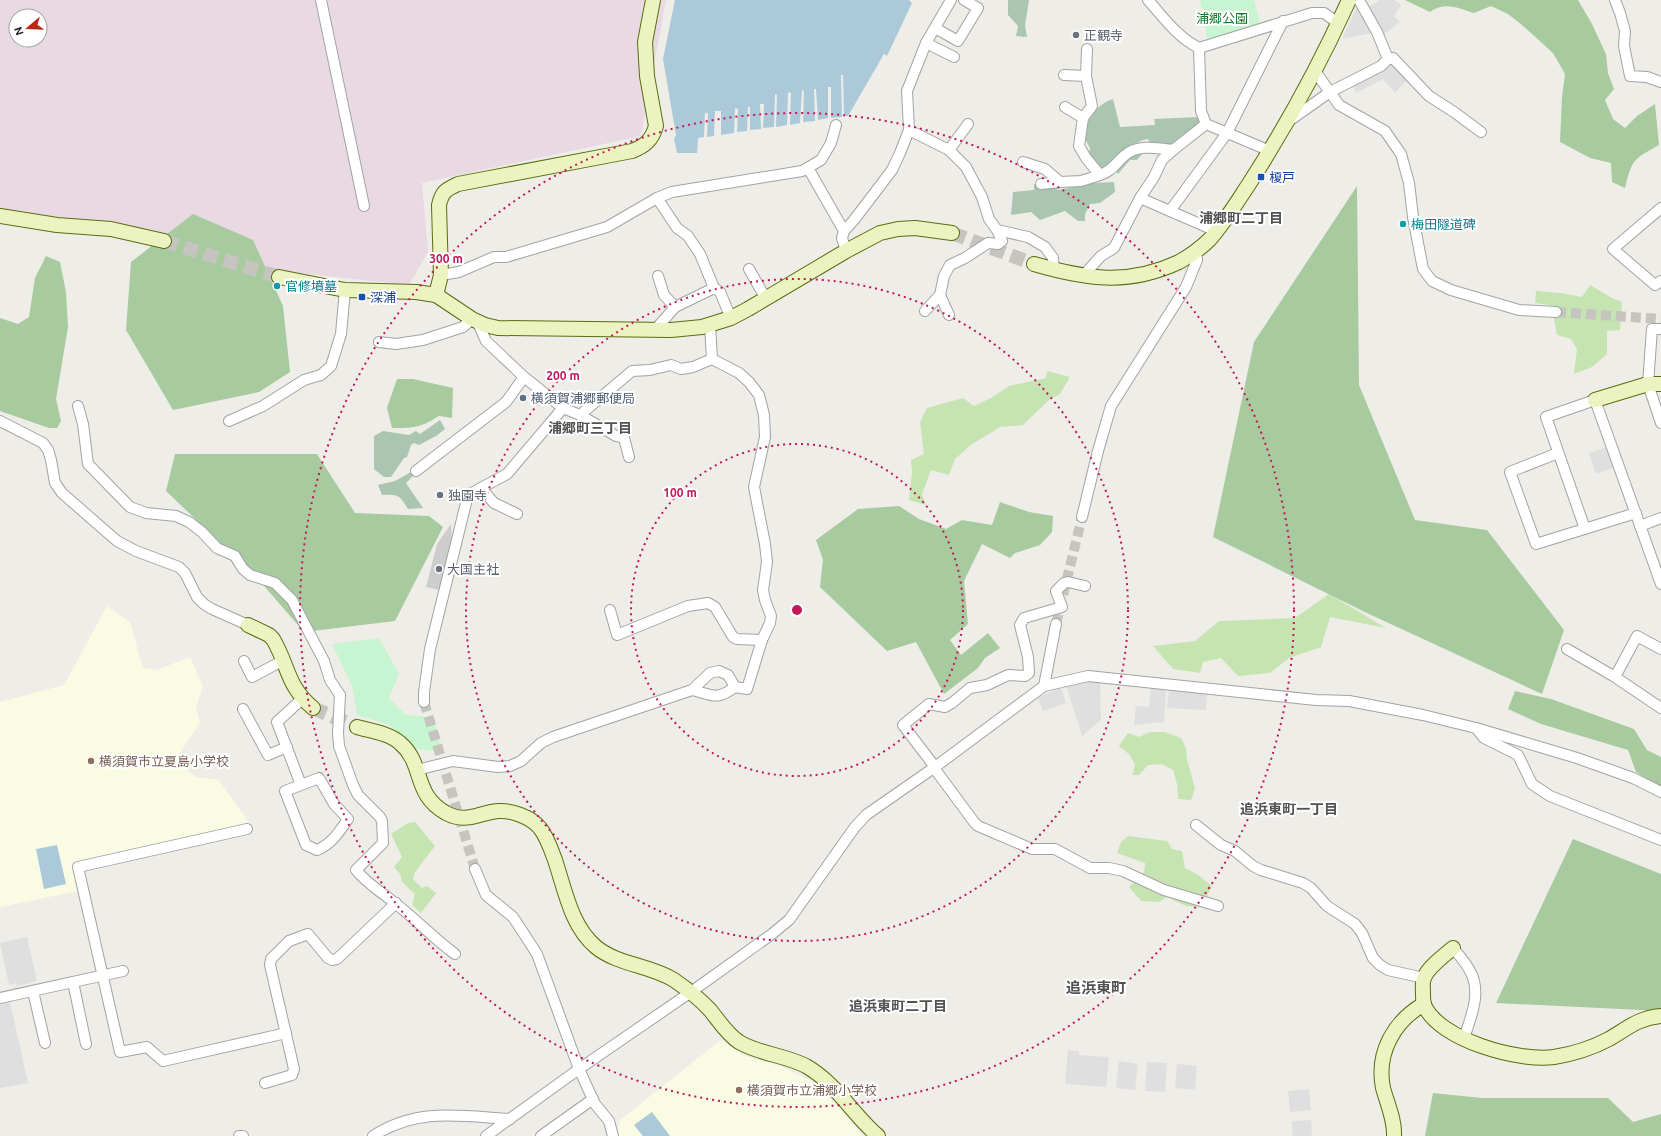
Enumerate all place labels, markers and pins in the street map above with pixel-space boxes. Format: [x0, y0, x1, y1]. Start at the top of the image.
place label: 正観寺 [1084, 28, 1123, 42]
marker: 正観寺 [1071, 30, 1081, 40]
place label: 榎戸 [1269, 170, 1295, 184]
marker: 榎戸 [1256, 172, 1266, 182]
place label: 梅田隧道碑 [1411, 217, 1476, 231]
marker: 梅田隧道碑 [1398, 219, 1408, 229]
place label: 官修墳墓 [285, 279, 337, 293]
marker: 官修墳墓 [272, 281, 282, 291]
place label: 深浦 [370, 290, 396, 304]
marker: 深浦 [357, 292, 367, 302]
place label: 横須賀浦郷郵便局 [531, 391, 635, 405]
marker: 横須賀浦郷郵便局 [518, 393, 528, 403]
place label: 独園寺 [448, 488, 487, 502]
marker: 独園寺 [435, 490, 445, 500]
place label: 大国主社 [447, 562, 499, 576]
marker: 大国主社 [434, 564, 444, 574]
centre of rings [790, 603, 804, 617]
place label: 横須賀市立夏島小学校 [99, 754, 229, 768]
marker: 横須賀市立夏島小学校 [86, 756, 96, 766]
place label: 横須賀市立浦郷小学校 [747, 1083, 877, 1097]
marker: 横須賀市立浦郷小学校 [734, 1085, 744, 1095]

